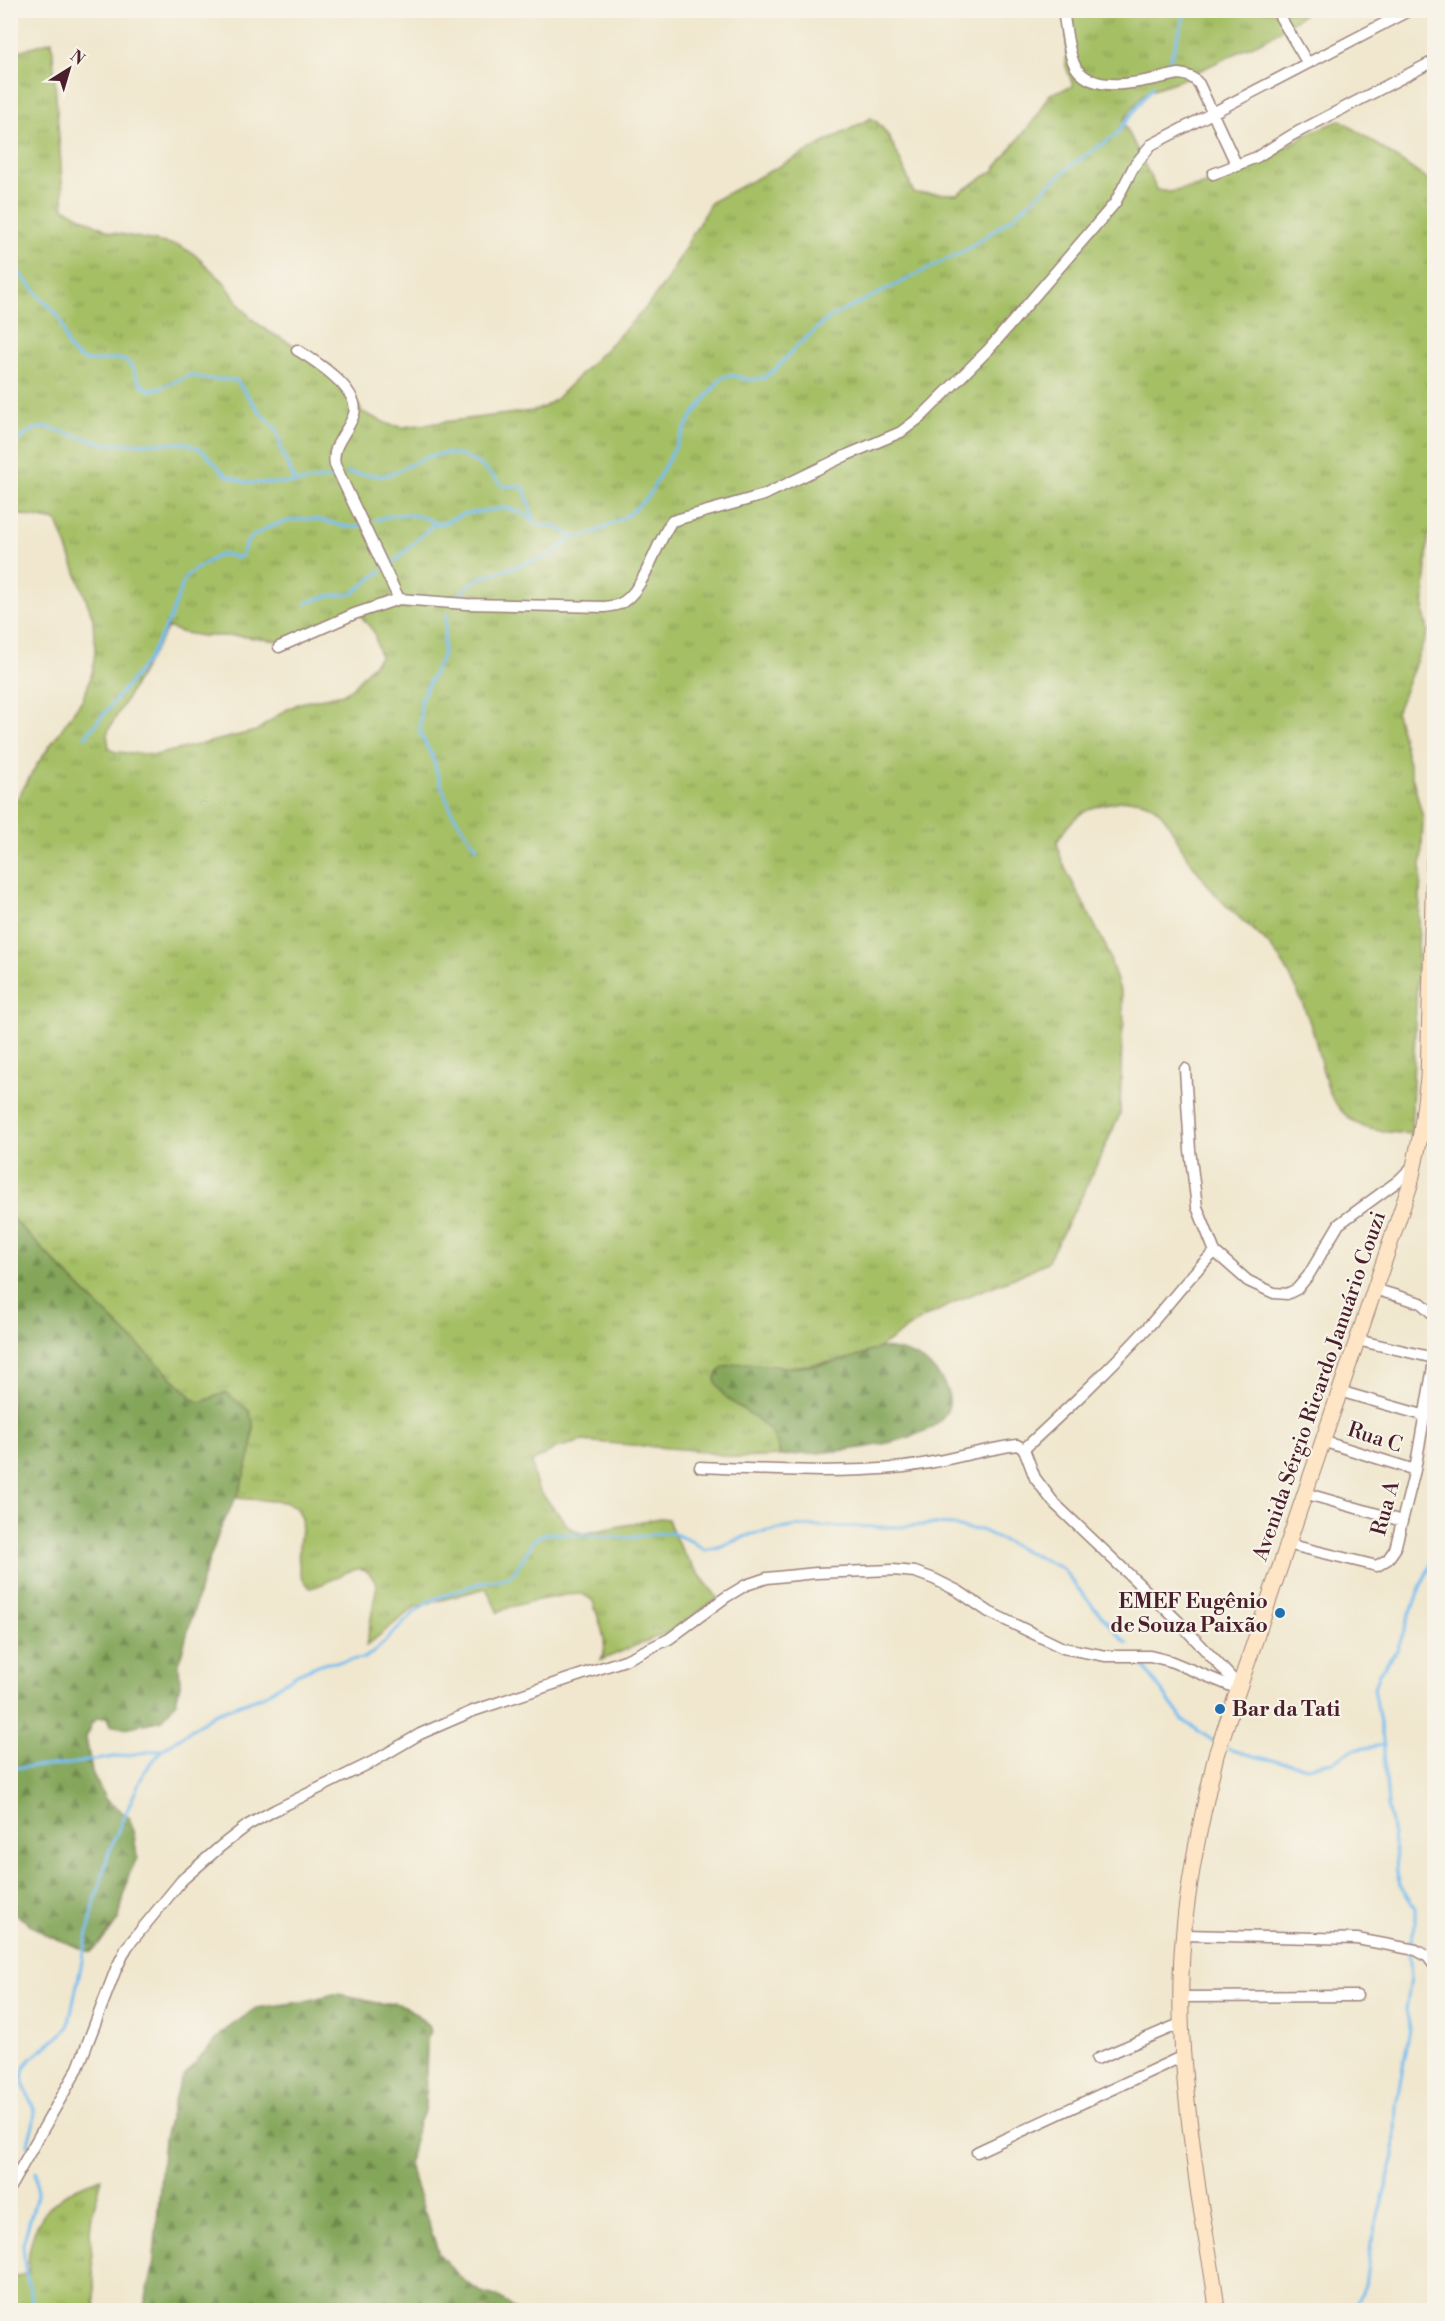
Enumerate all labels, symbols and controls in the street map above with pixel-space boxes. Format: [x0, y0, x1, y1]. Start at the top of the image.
north arrow [39, 39, 99, 99]
text: N [66, 46, 89, 70]
street label: Avenida Sérgio Ricardo Januário Couzi [1247, 1208, 1392, 1565]
street label: Rua C [1344, 1417, 1405, 1459]
street label: Rua A [1366, 1477, 1406, 1539]
place label: EMEF Eugênio de Souza Paixão [1110, 1589, 1268, 1639]
marker: EMEF Eugênio de Souza Paixão [1273, 1606, 1287, 1620]
place label: Bar da Tati [1232, 1697, 1341, 1723]
marker: Bar da Tati [1213, 1702, 1227, 1716]

